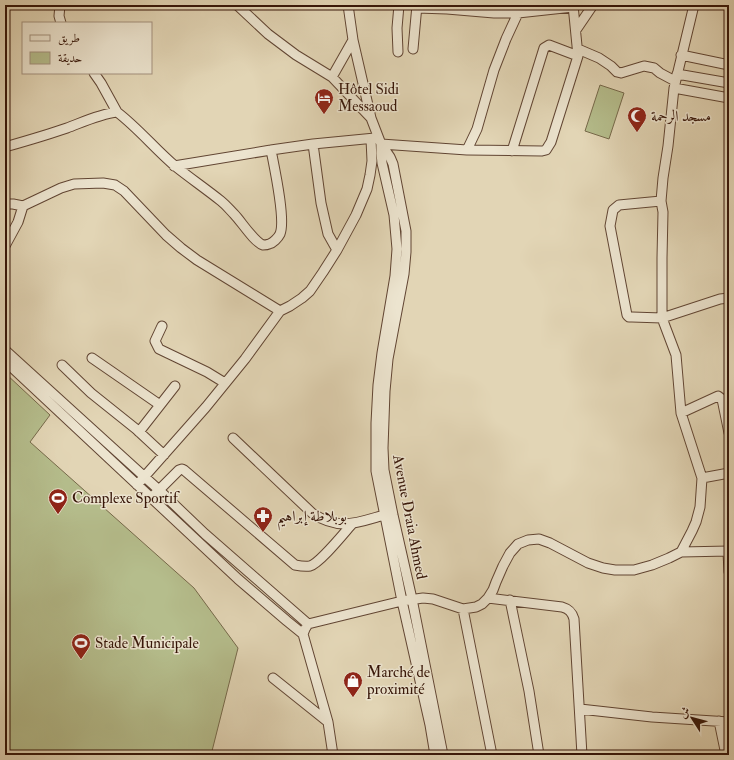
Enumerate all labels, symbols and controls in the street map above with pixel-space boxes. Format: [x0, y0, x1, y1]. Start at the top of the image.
legend [22, 22, 152, 74]
text: طريق [58, 31, 80, 46]
text: حديقة [58, 51, 82, 66]
place label: Hôtel Sidi Messaoud [338, 80, 399, 116]
hotel icon: Hôtel Sidi Messaoud [313, 87, 335, 115]
mosque icon: مسجد الرحمة [626, 105, 648, 133]
place label: مسجد الرحمة [651, 107, 711, 126]
street label: Avenue Draia Ahmed [388, 452, 431, 582]
sports icon: Complexe Sportif [47, 487, 69, 515]
place label: Complexe Sportif [72, 489, 180, 509]
pharmacy icon: بوبلاطة إبراهيم [252, 505, 274, 533]
place label: بوبلاطة إبراهيم [277, 507, 347, 531]
sports icon: Stade Municipale [70, 632, 92, 660]
place label: Stade Municipale [95, 634, 199, 654]
place label: Marché de proximité [366, 663, 430, 700]
shop icon: Marché de proximité [342, 670, 364, 698]
north arrow [672, 698, 712, 738]
text: ش [676, 704, 693, 721]

